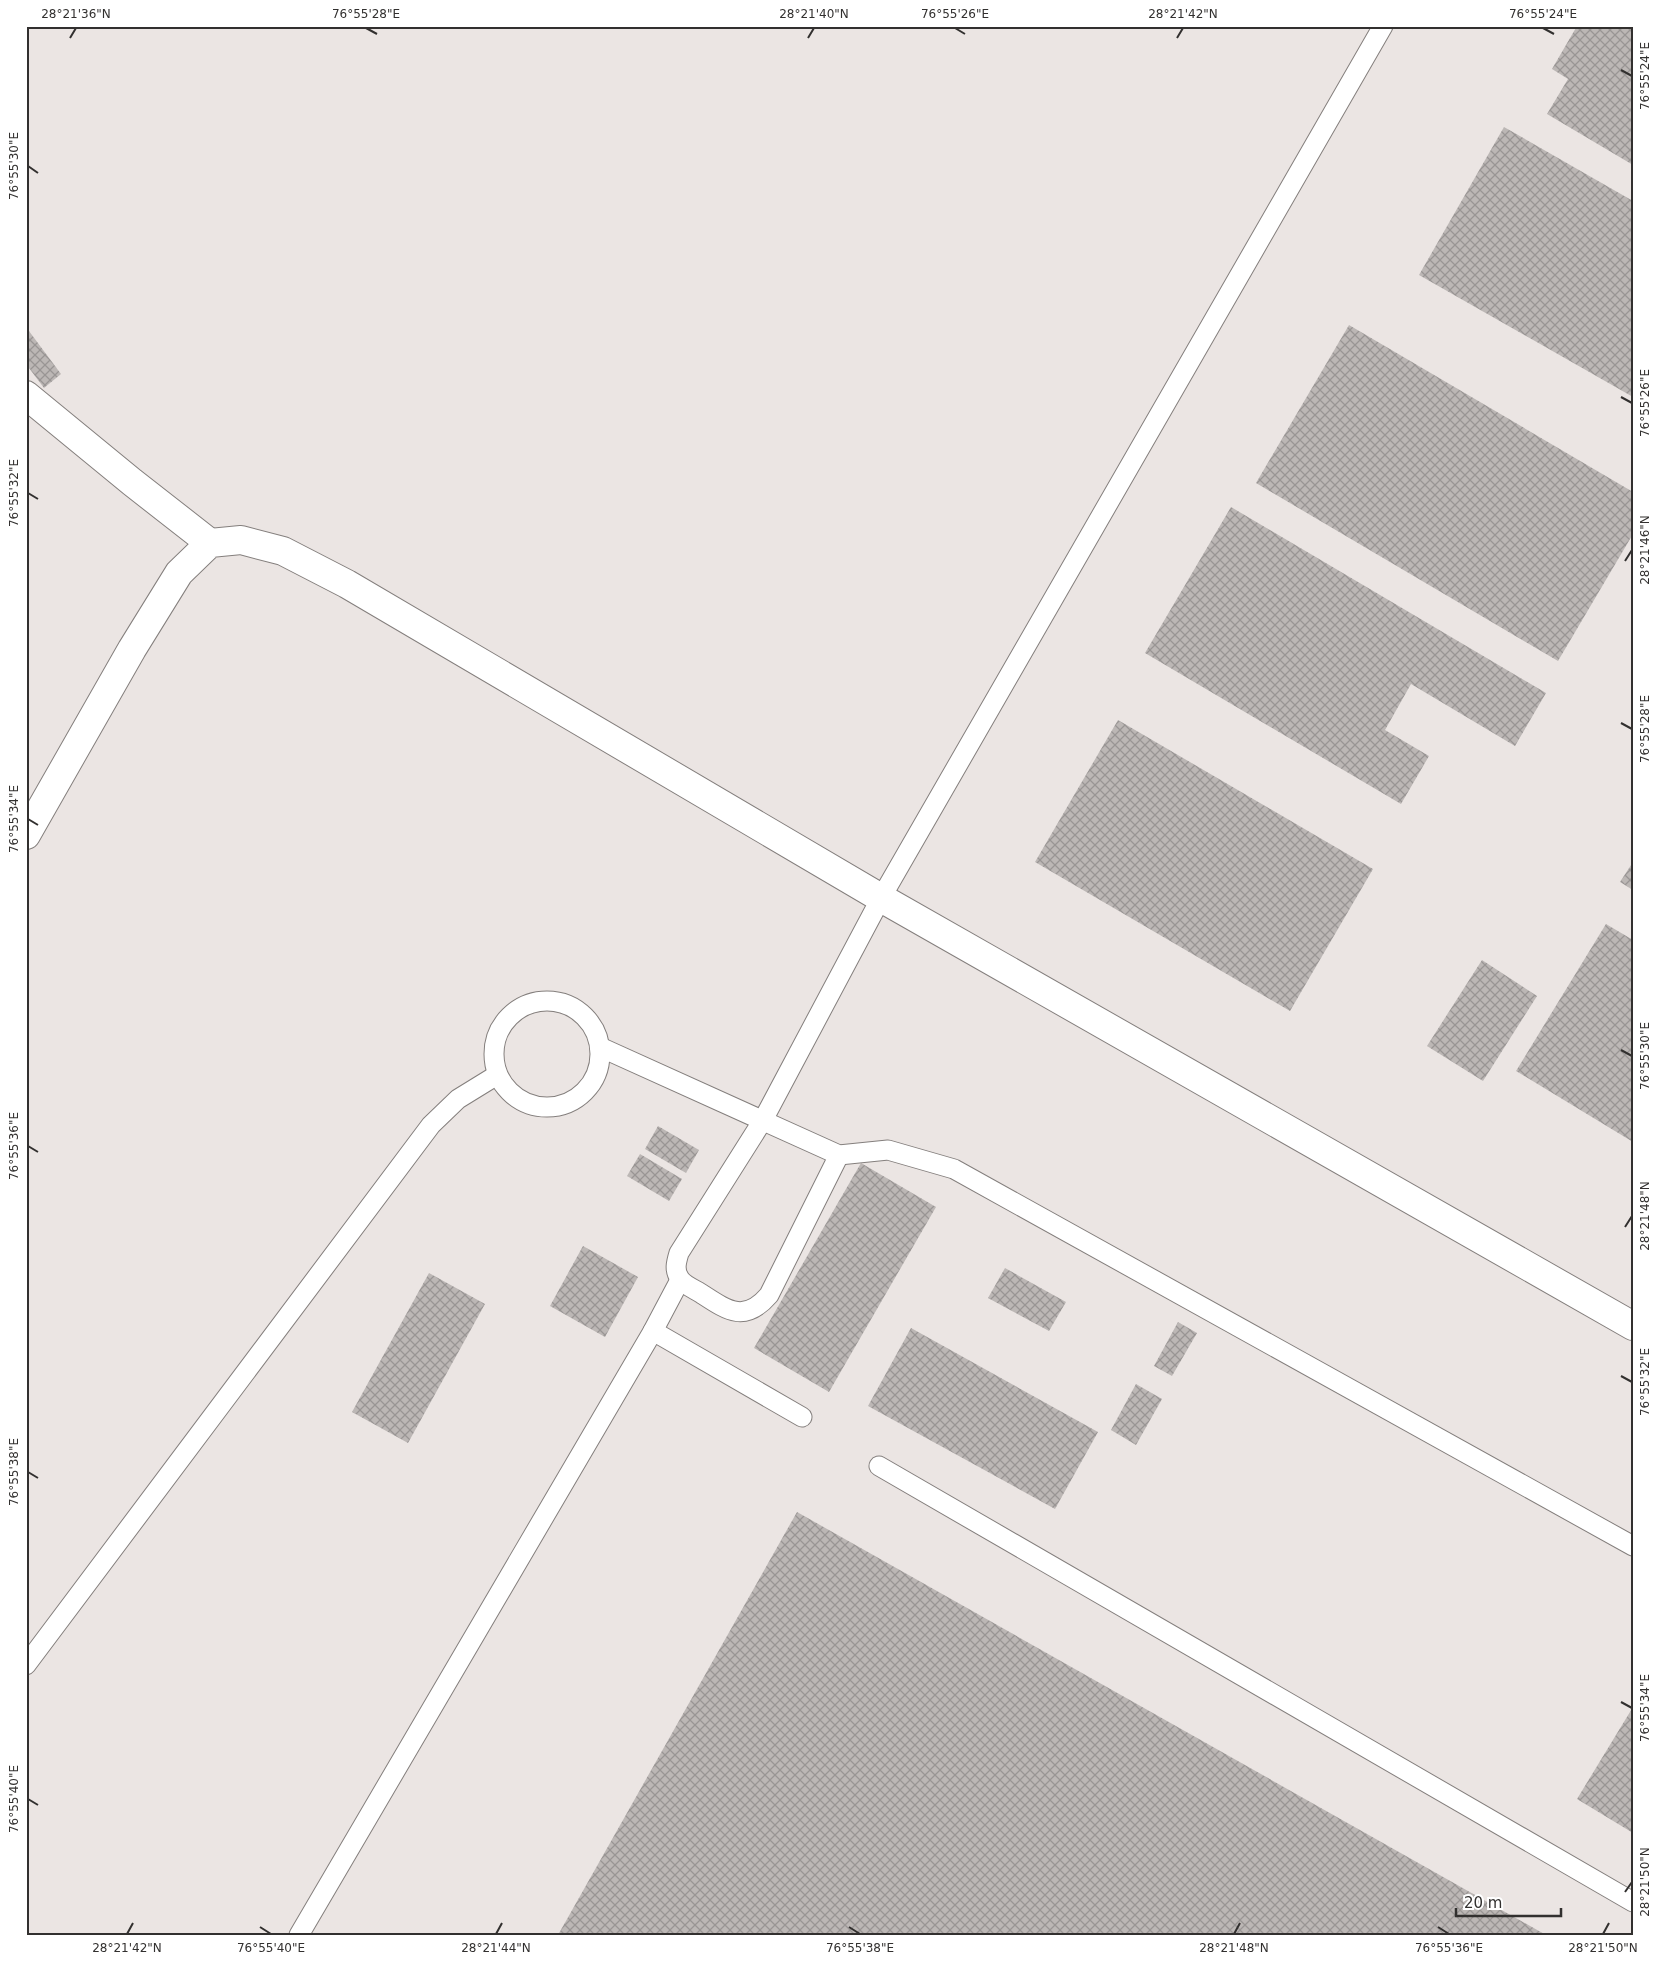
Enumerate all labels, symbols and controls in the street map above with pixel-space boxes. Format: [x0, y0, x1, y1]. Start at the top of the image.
text: 28°21'36"N [41, 7, 111, 21]
text: 76°55'28"E [332, 7, 400, 21]
text: 28°21'40"N [779, 7, 849, 21]
text: 76°55'26"E [921, 7, 989, 21]
text: 28°21'42"N [1148, 7, 1218, 21]
text: 76°55'24"E [1509, 7, 1577, 21]
text: 76°55'24"E [1638, 42, 1652, 110]
text: 76°55'30"E [7, 132, 21, 200]
text: 76°55'26"E [1638, 369, 1652, 437]
text: 76°55'32"E [7, 459, 21, 527]
text: 28°21'46"N [1638, 515, 1652, 585]
text: 76°55'28"E [1638, 695, 1652, 763]
text: 76°55'34"E [7, 785, 21, 853]
text: 76°55'30"E [1638, 1022, 1652, 1090]
text: 76°55'36"E [7, 1112, 21, 1180]
text: 28°21'48"N [1638, 1181, 1652, 1251]
text: 76°55'32"E [1638, 1348, 1652, 1416]
text: 76°55'38"E [7, 1438, 21, 1506]
text: 76°55'34"E [1638, 1674, 1652, 1742]
text: 76°55'40"E [7, 1765, 21, 1833]
text: 28°21'50"N [1638, 1847, 1652, 1917]
scale bar [1456, 1886, 1562, 1918]
text: 20 m [1464, 1894, 1502, 1912]
text: 28°21'42"N [92, 1941, 162, 1955]
text: 76°55'40"E [237, 1941, 305, 1955]
text: 28°21'44"N [461, 1941, 531, 1955]
text: 76°55'38"E [826, 1941, 894, 1955]
text: 28°21'48"N [1199, 1941, 1269, 1955]
text: 76°55'36"E [1415, 1941, 1483, 1955]
text: 28°21'50"N [1568, 1941, 1638, 1955]

